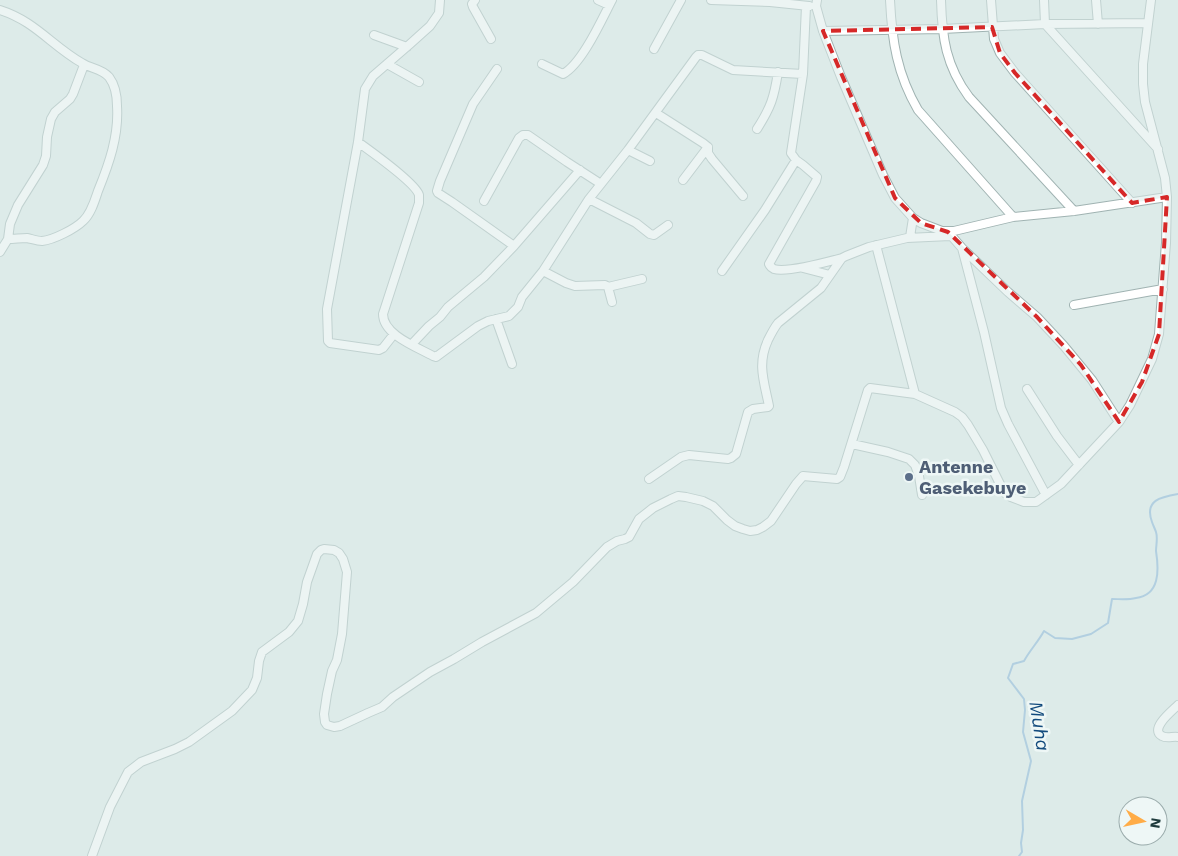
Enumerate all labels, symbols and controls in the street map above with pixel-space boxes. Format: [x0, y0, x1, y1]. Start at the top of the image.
place label: Antenne Gasekebuye [919, 456, 1026, 498]
marker: Antenne Gasekebuye [903, 471, 915, 483]
water label: Muha [1024, 699, 1055, 753]
north arrow [1118, 796, 1168, 846]
text: N [1147, 817, 1165, 829]

